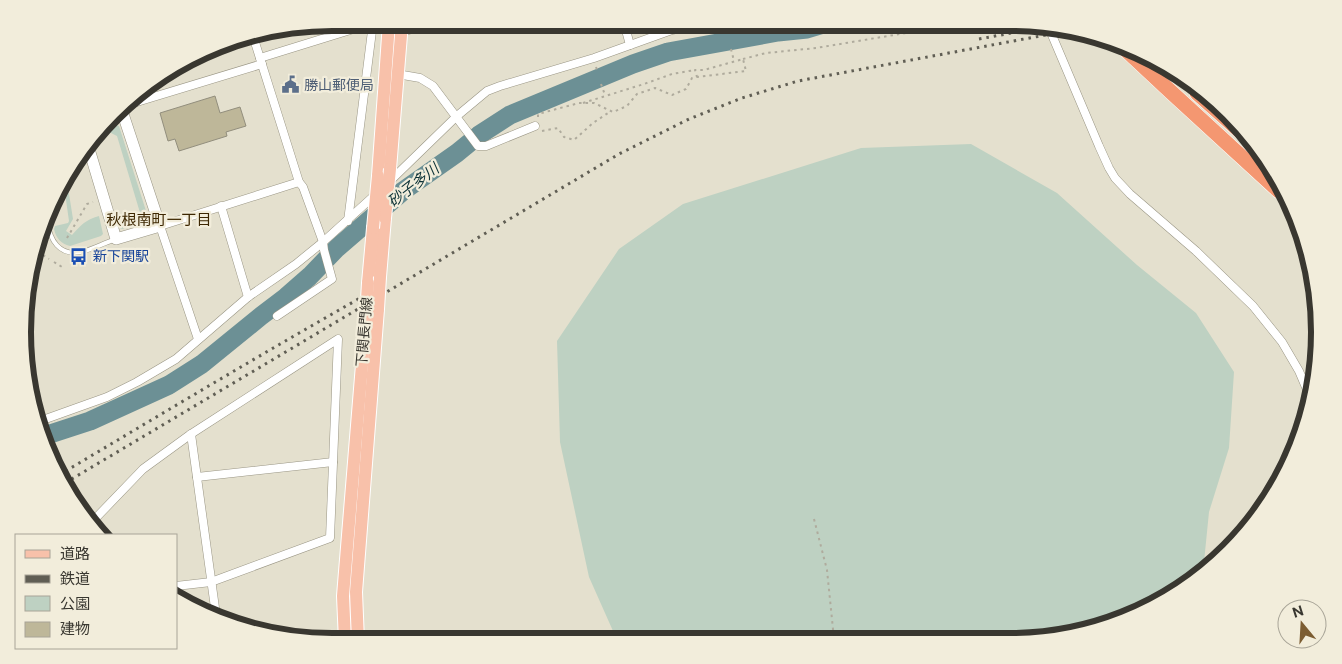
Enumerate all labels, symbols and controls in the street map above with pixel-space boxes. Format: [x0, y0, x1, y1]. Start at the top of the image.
public building icon: 勝山郵便局 [280, 75, 300, 95]
place label: 勝山郵便局 [304, 77, 374, 93]
water label: 砂子多川 [384, 159, 443, 210]
district label: 秋根南町一丁目 [106, 211, 212, 228]
bus stop icon: 新下関駅 [69, 246, 89, 266]
place label: 新下関駅 [93, 248, 149, 264]
street label: 下関長門線 [353, 296, 375, 368]
legend [15, 534, 178, 649]
text: 道路 [60, 545, 90, 562]
text: 鉄道 [60, 570, 90, 587]
text: 公園 [60, 595, 90, 612]
north arrow [1277, 599, 1327, 649]
text: N [1290, 602, 1306, 621]
text: 建物 [60, 620, 90, 637]

